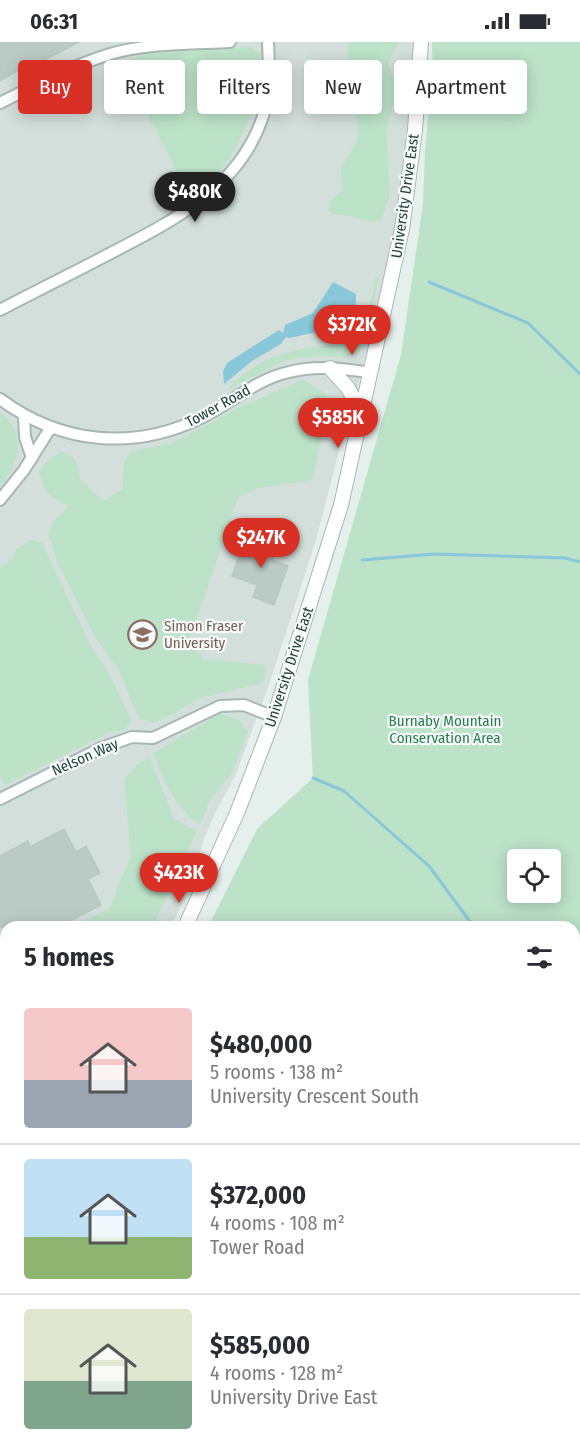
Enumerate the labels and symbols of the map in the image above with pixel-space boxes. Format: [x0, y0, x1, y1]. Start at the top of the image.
street label: University Drive East [387, 133, 423, 259]
pin: $480K [153, 172, 237, 223]
pin: $372K [310, 305, 394, 356]
street label: Tower Road [183, 381, 253, 431]
pin: $585K [296, 398, 380, 449]
pin: $247K [219, 518, 303, 569]
street label: University Drive East [261, 604, 317, 729]
place label: Simon Fraser University [164, 617, 244, 652]
school or university icon: Simon Fraser University [127, 619, 159, 651]
park label: Burnaby Mountain Conservation Area [389, 712, 501, 747]
street label: Nelson Way [49, 734, 121, 780]
pin: $423K [137, 853, 221, 904]

